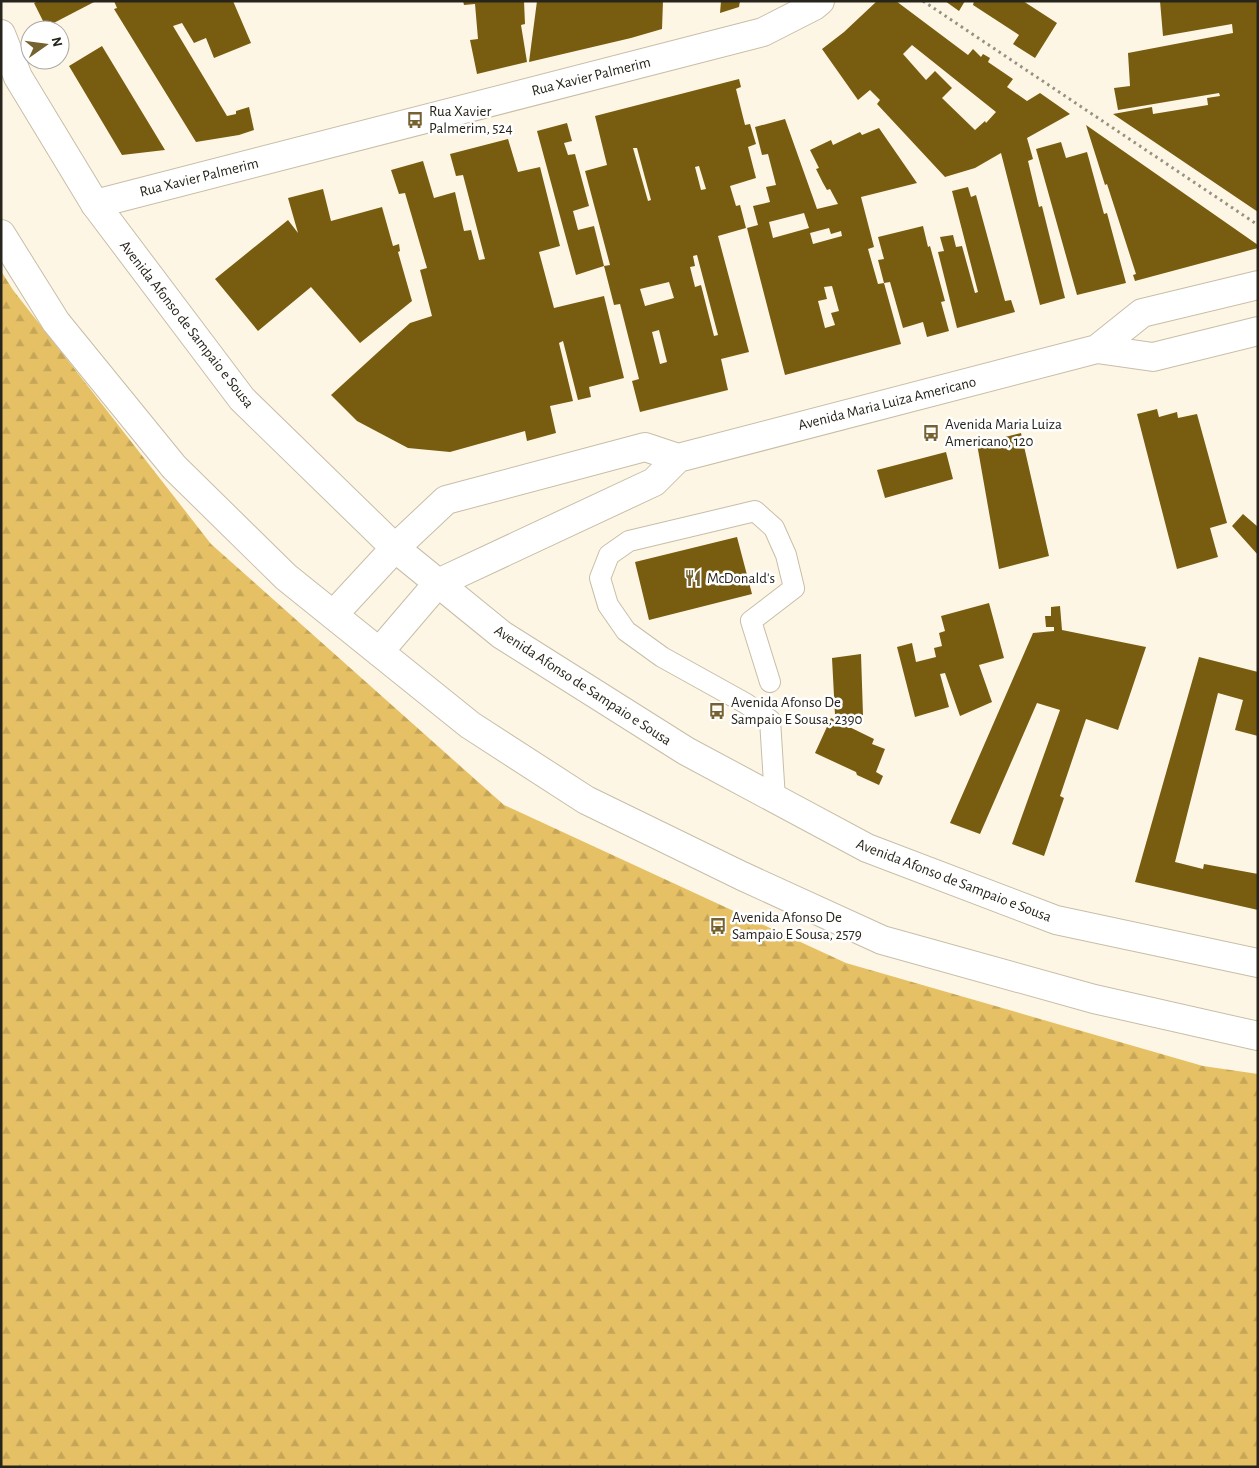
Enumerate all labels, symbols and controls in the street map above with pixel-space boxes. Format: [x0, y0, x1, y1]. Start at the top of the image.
north arrow [20, 20, 70, 70]
text: N [49, 36, 65, 49]
street label: Rua Xavier Palmerim [530, 54, 652, 99]
place label: Rua Xavier Palmerim, 524 [429, 104, 513, 136]
bus stop icon: Rua Xavier Palmerim, 524 [405, 110, 425, 130]
street label: Rua Xavier Palmerim [138, 155, 260, 200]
street label: Avenida Afonso de Sampaio e Sousa [117, 238, 256, 411]
street label: Avenida Maria Luiza Americano [797, 374, 978, 433]
place label: Avenida Maria Luiza Americano, 120 [945, 417, 1062, 449]
bus stop icon: Avenida Maria Luiza Americano, 120 [921, 423, 941, 443]
restaurant icon: McDonald's [683, 568, 703, 588]
place label: McDonald's [707, 571, 775, 586]
street label: Avenida Afonso de Sampaio e Sousa [492, 623, 674, 748]
place label: Avenida Afonso De Sampaio E Sousa, 2390 [731, 695, 863, 727]
bus stop icon: Avenida Afonso De Sampaio E Sousa, 2390 [707, 701, 727, 721]
street label: Avenida Afonso de Sampaio e Sousa [854, 836, 1054, 925]
place label: Avenida Afonso De Sampaio E Sousa, 2579 [732, 910, 862, 942]
bus stop icon: Avenida Afonso De Sampaio E Sousa, 2579 [708, 916, 728, 936]

